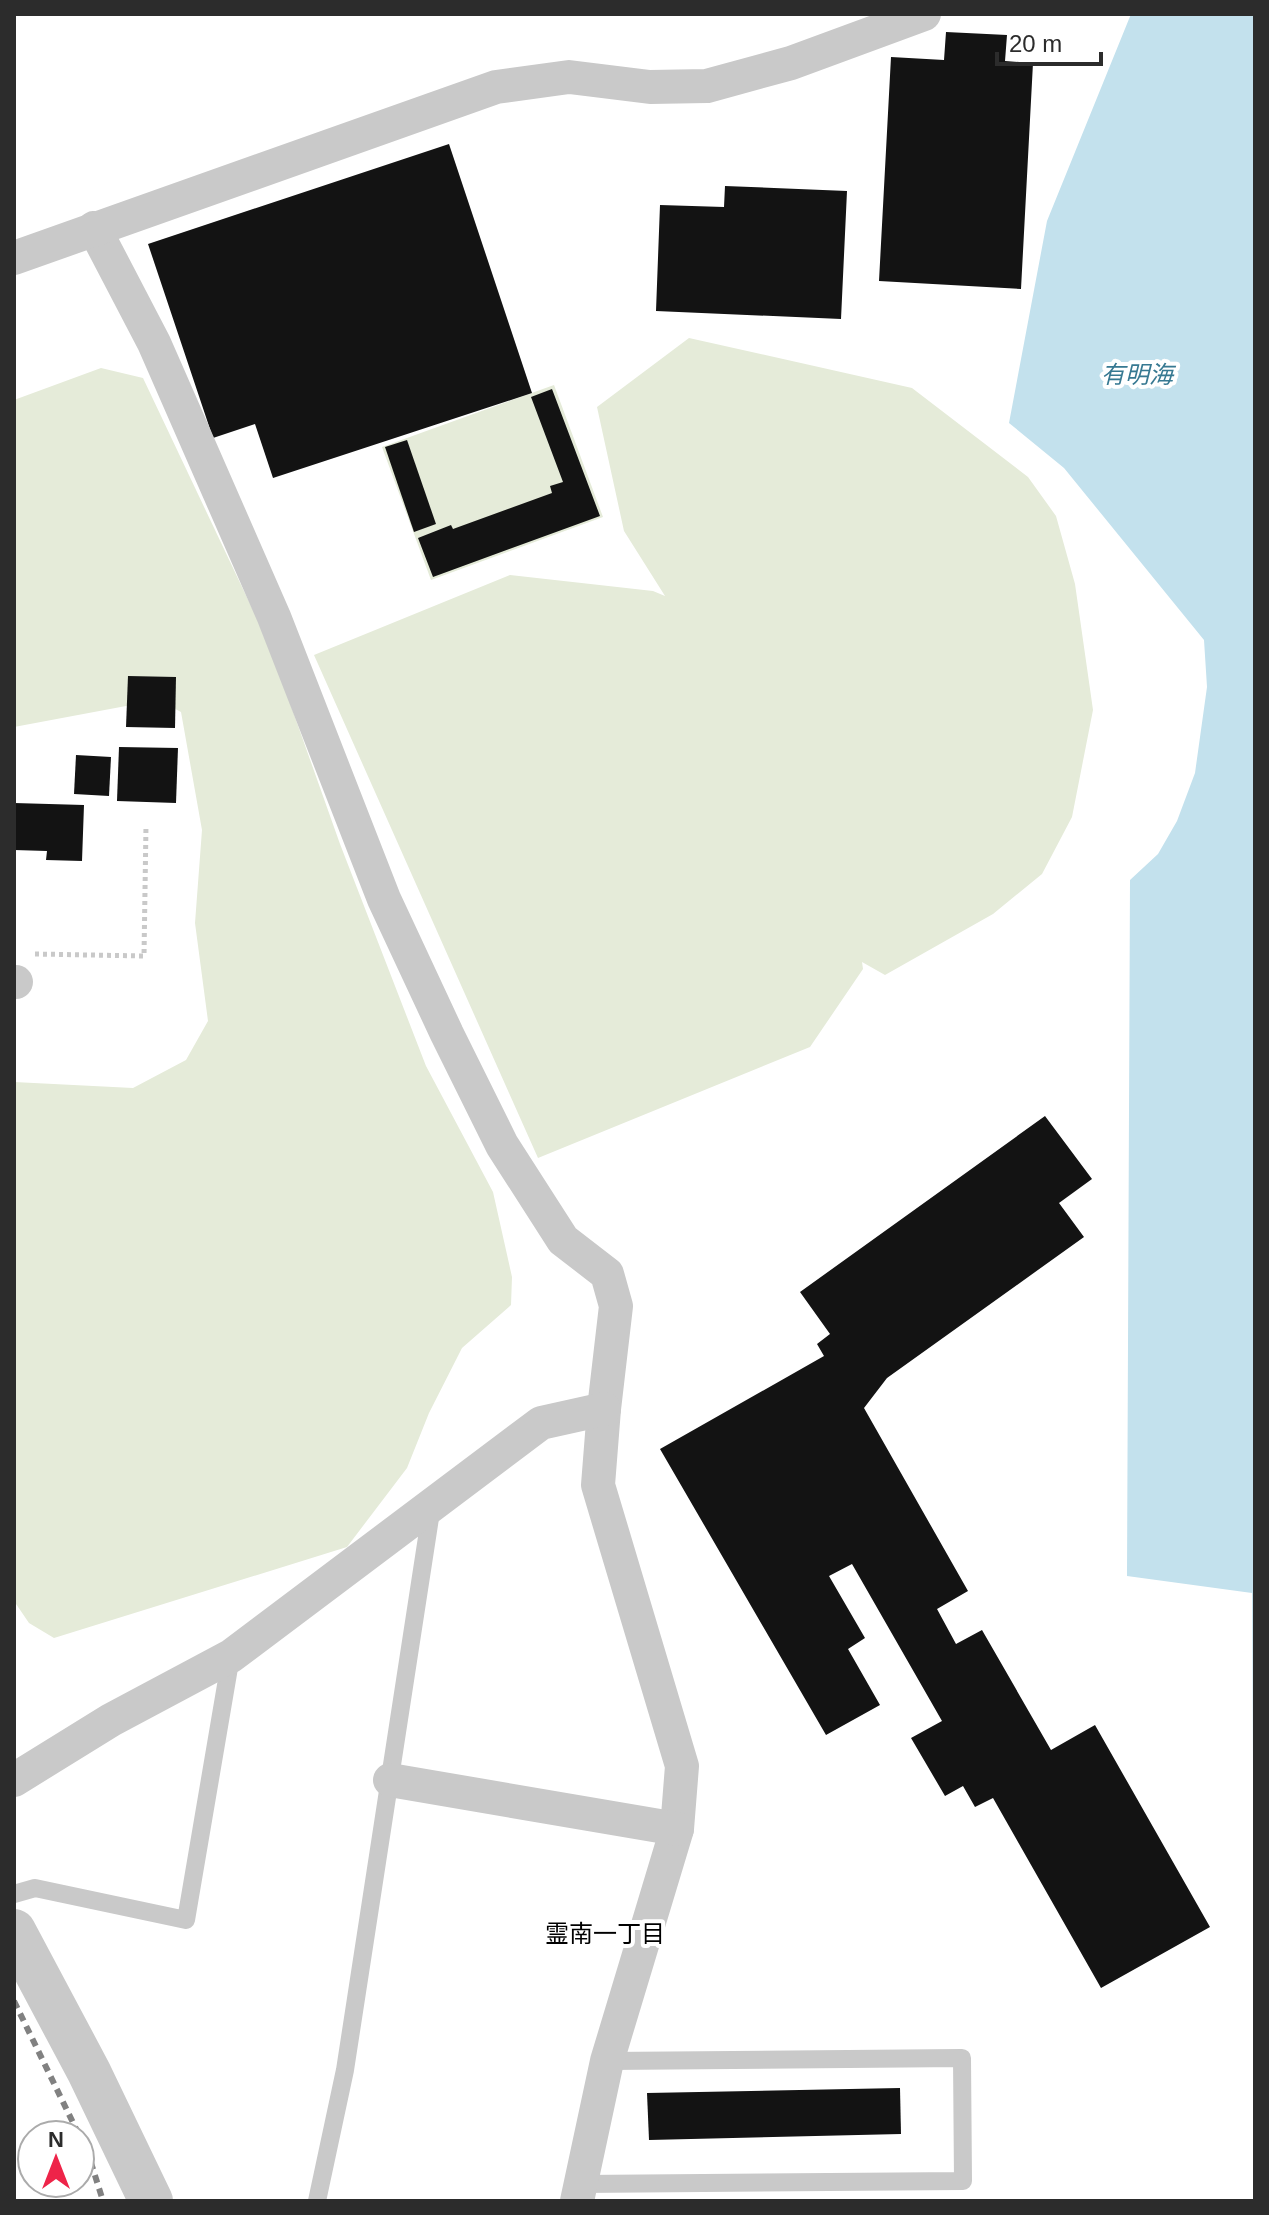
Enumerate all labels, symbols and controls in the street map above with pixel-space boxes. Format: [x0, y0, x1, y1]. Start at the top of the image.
scale bar [997, 16, 1101, 66]
text: 20 m [1009, 30, 1062, 57]
water label: 有明海 [1101, 361, 1177, 388]
district label: 霊南一丁目 [545, 1920, 665, 1947]
north arrow [16, 2119, 96, 2199]
text: N [48, 2127, 64, 2152]

